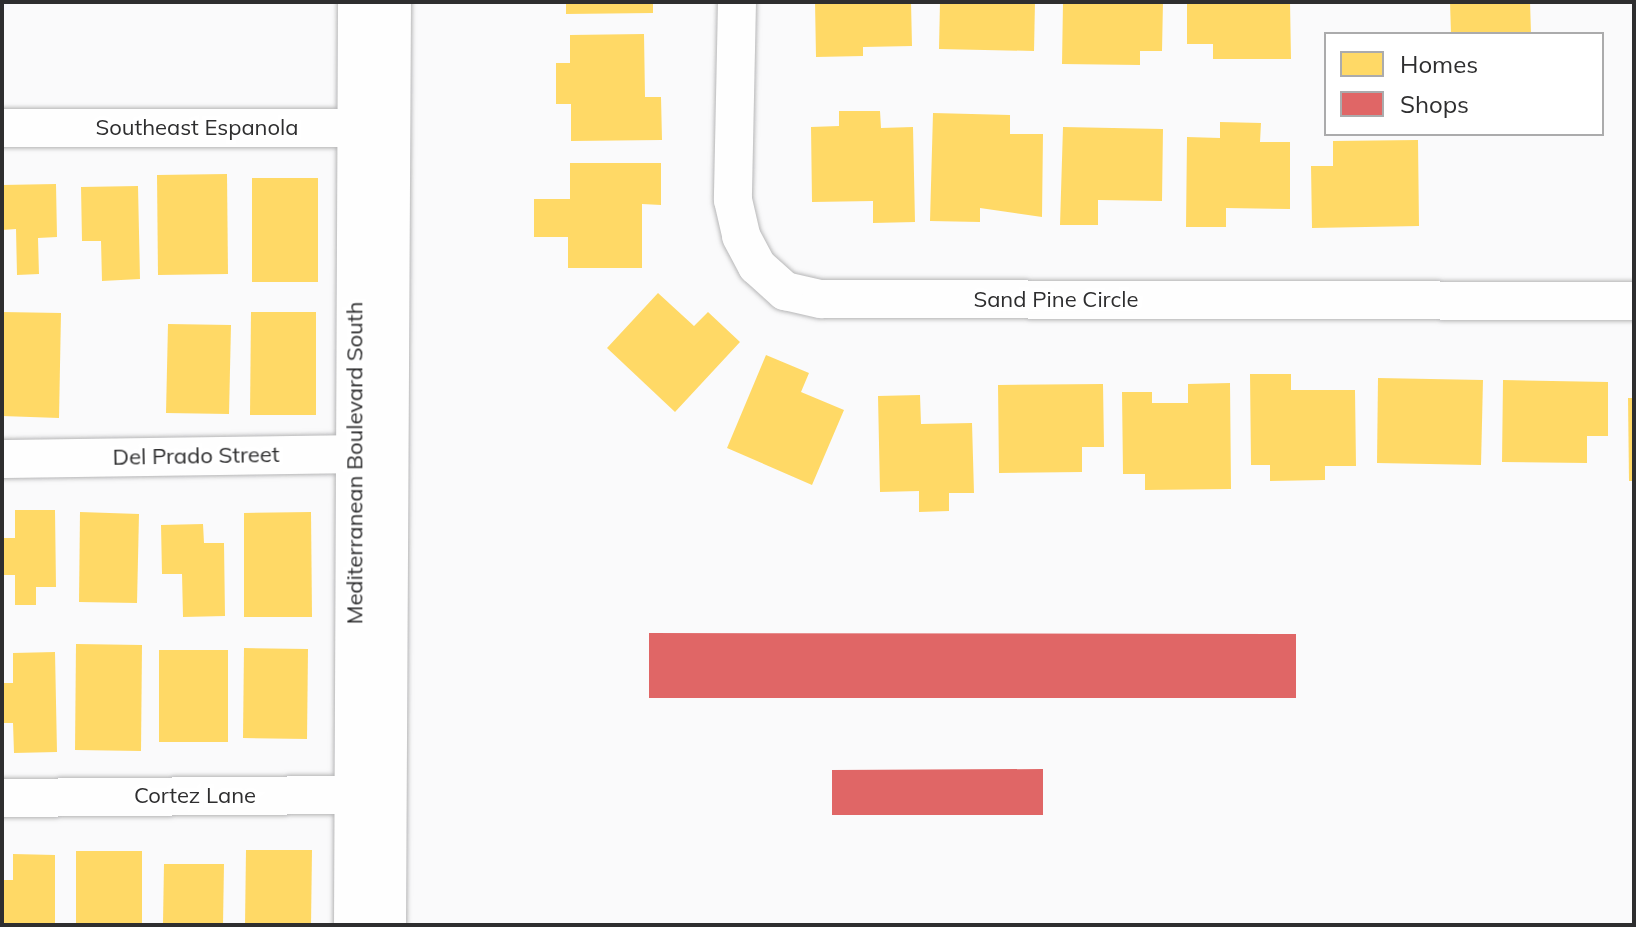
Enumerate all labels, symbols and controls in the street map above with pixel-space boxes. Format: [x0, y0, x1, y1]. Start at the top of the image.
legend [1324, 32, 1604, 136]
text: Homes [1400, 49, 1478, 79]
text: Shops [1400, 89, 1469, 119]
street label: Southeast Espanola [96, 115, 298, 141]
street label: Sand Pine Circle [973, 287, 1139, 313]
street label: Mediterranean Boulevard South [342, 302, 368, 624]
street label: Del Prado Street [112, 441, 280, 471]
street label: Cortez Lane [134, 783, 256, 809]

